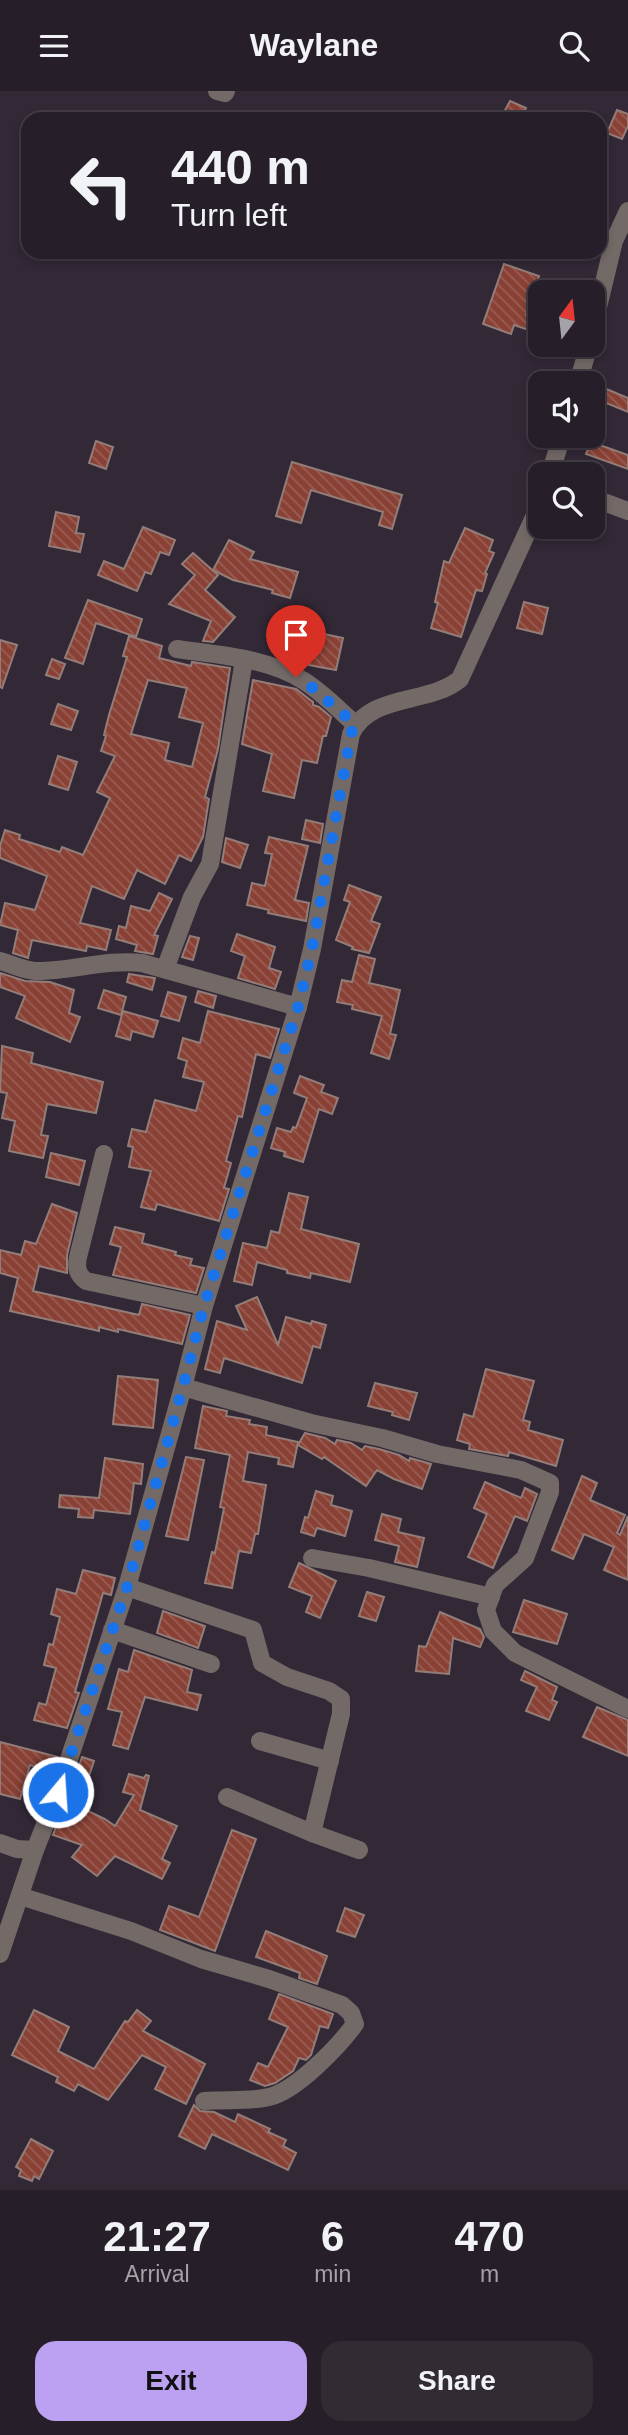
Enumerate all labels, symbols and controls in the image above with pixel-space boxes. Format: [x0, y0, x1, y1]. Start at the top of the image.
icon: menu [35, 27, 73, 65]
text: Waylane [250, 27, 378, 63]
icon: search [555, 27, 593, 65]
icon: left [56, 140, 147, 231]
text: 440 m [171, 140, 310, 194]
text: Turn left [171, 197, 287, 233]
north arrow [528, 280, 606, 357]
map controls [528, 280, 605, 539]
button: sound [528, 371, 605, 448]
button: search [528, 462, 605, 539]
pin [266, 605, 326, 677]
icon: arrive [277, 616, 315, 654]
position arrow [21, 1755, 95, 1829]
text: 21:27 [103, 2213, 211, 2260]
text: 6 [321, 2213, 344, 2260]
text: 470 [455, 2213, 525, 2260]
text: Arrival [124, 2261, 190, 2287]
text: min [314, 2261, 351, 2287]
text: m [480, 2261, 499, 2287]
button: Exit [35, 2341, 307, 2421]
button: Share [321, 2341, 593, 2421]

